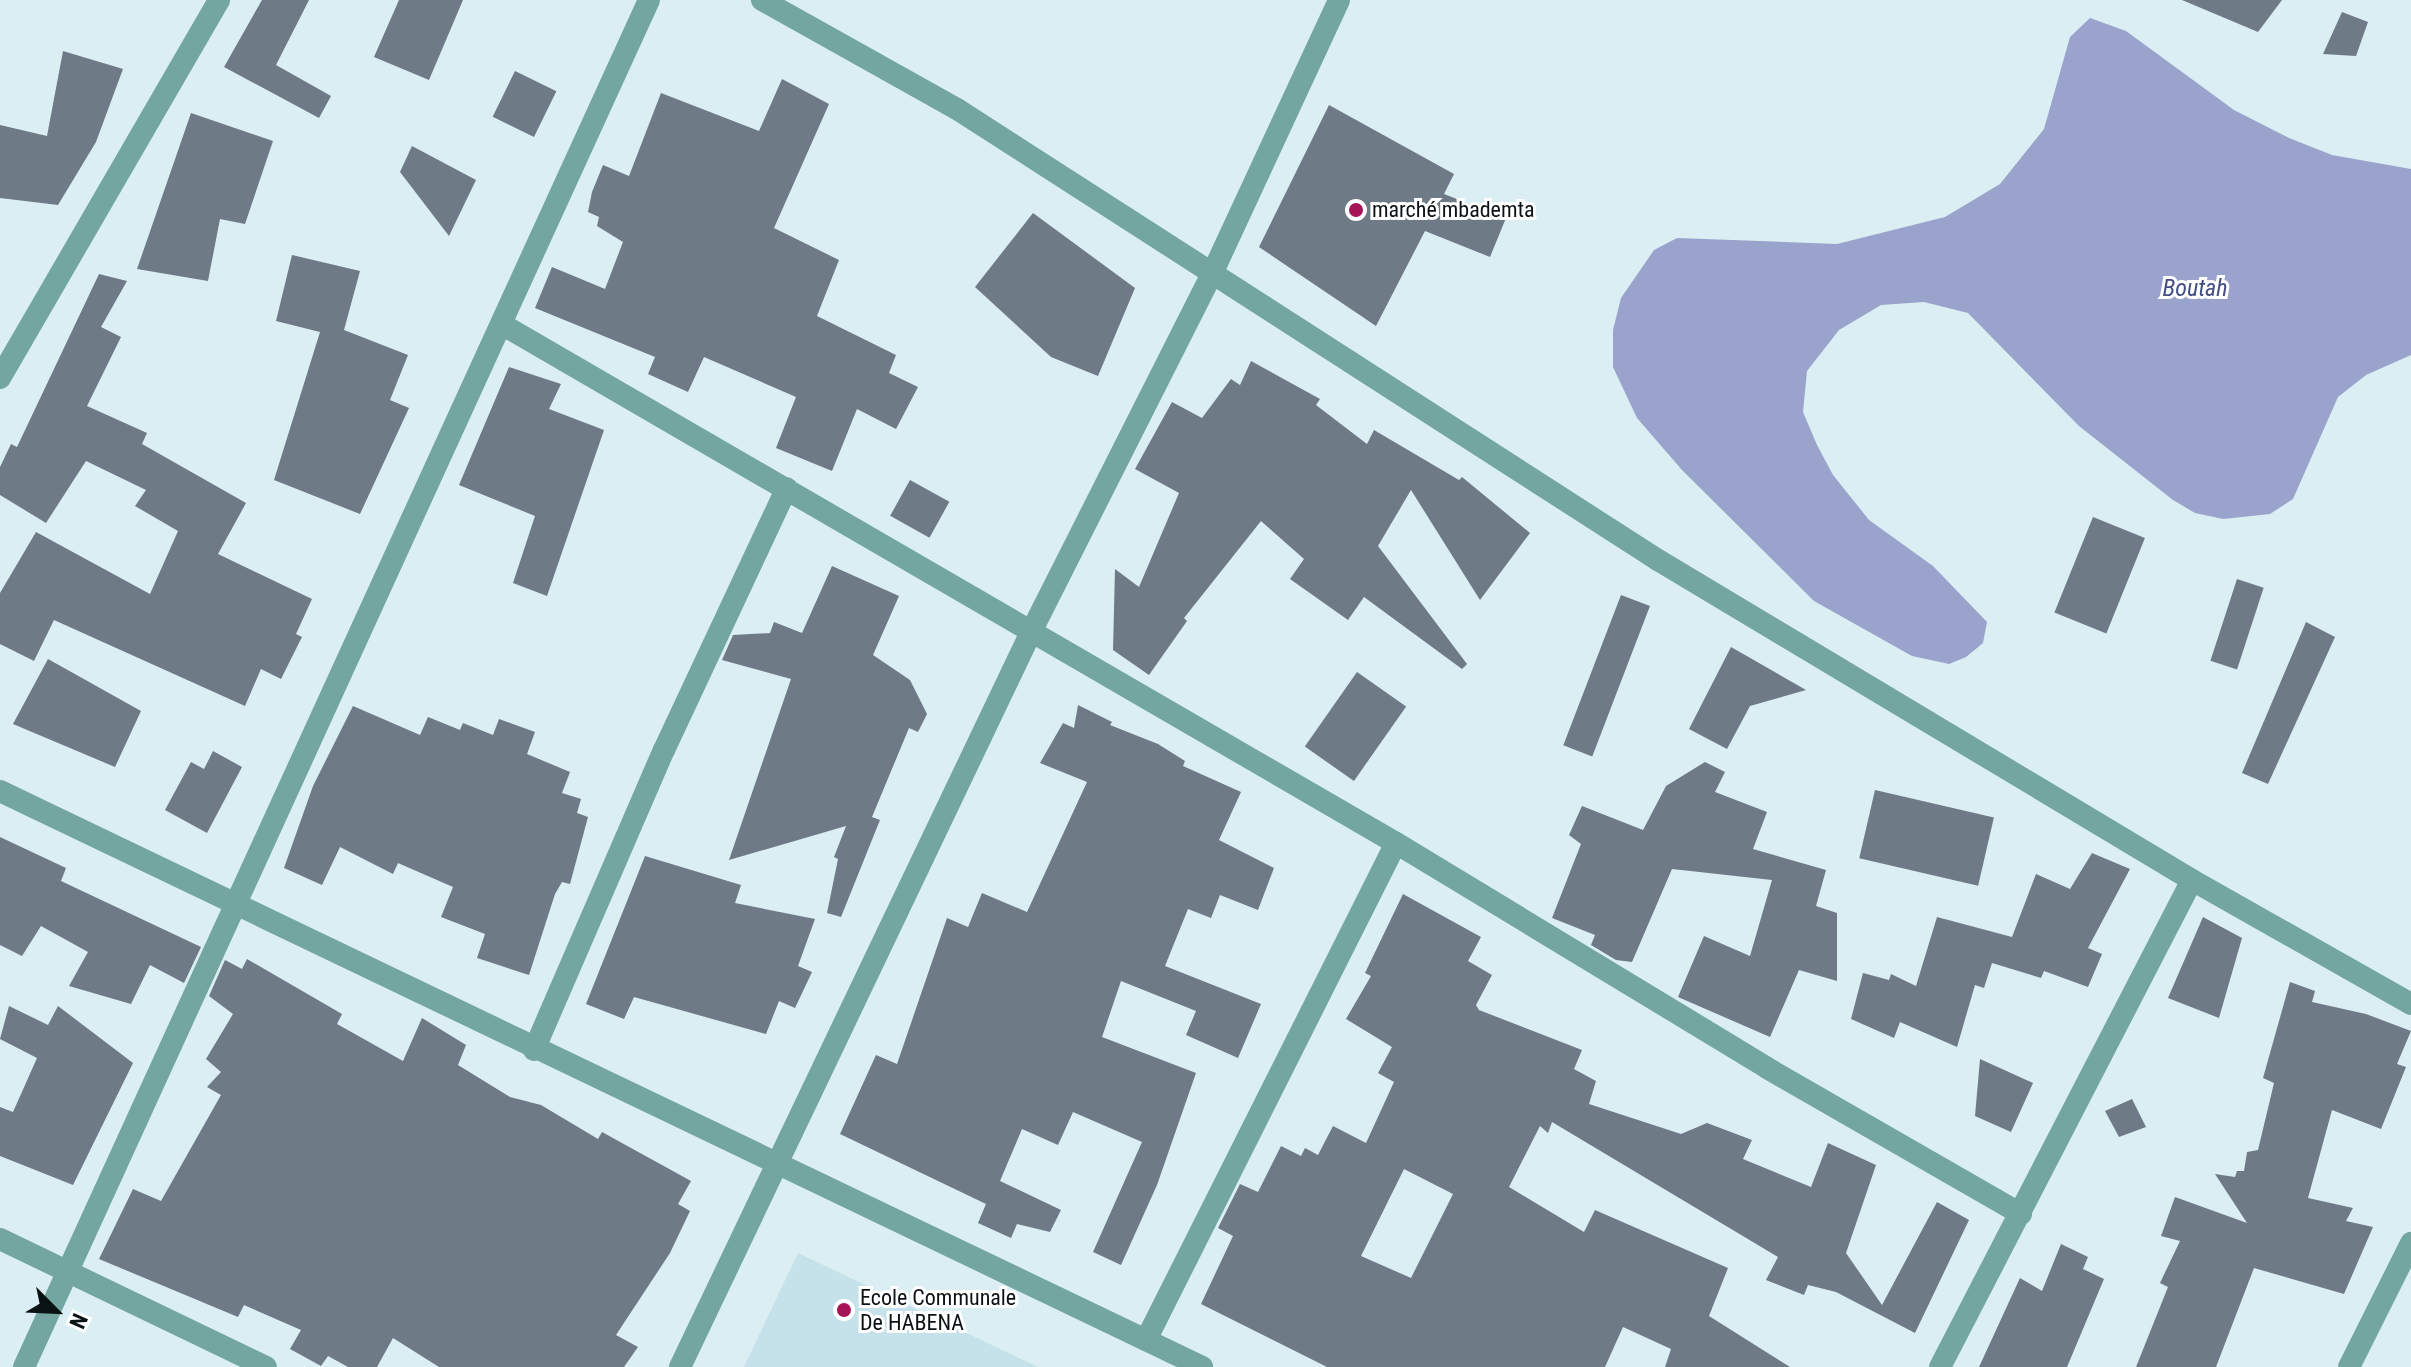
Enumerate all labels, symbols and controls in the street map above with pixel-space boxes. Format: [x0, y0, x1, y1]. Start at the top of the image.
place label: marché mbademta [1372, 197, 1535, 223]
marker: marché mbademta [1347, 201, 1365, 219]
water label: Boutah [2163, 275, 2227, 303]
north arrow [16, 1271, 96, 1351]
place label: Ecole Communale De HABENA [860, 1284, 1016, 1336]
marker: Ecole Communale De HABENA [835, 1301, 853, 1319]
text: N [64, 1310, 93, 1332]

